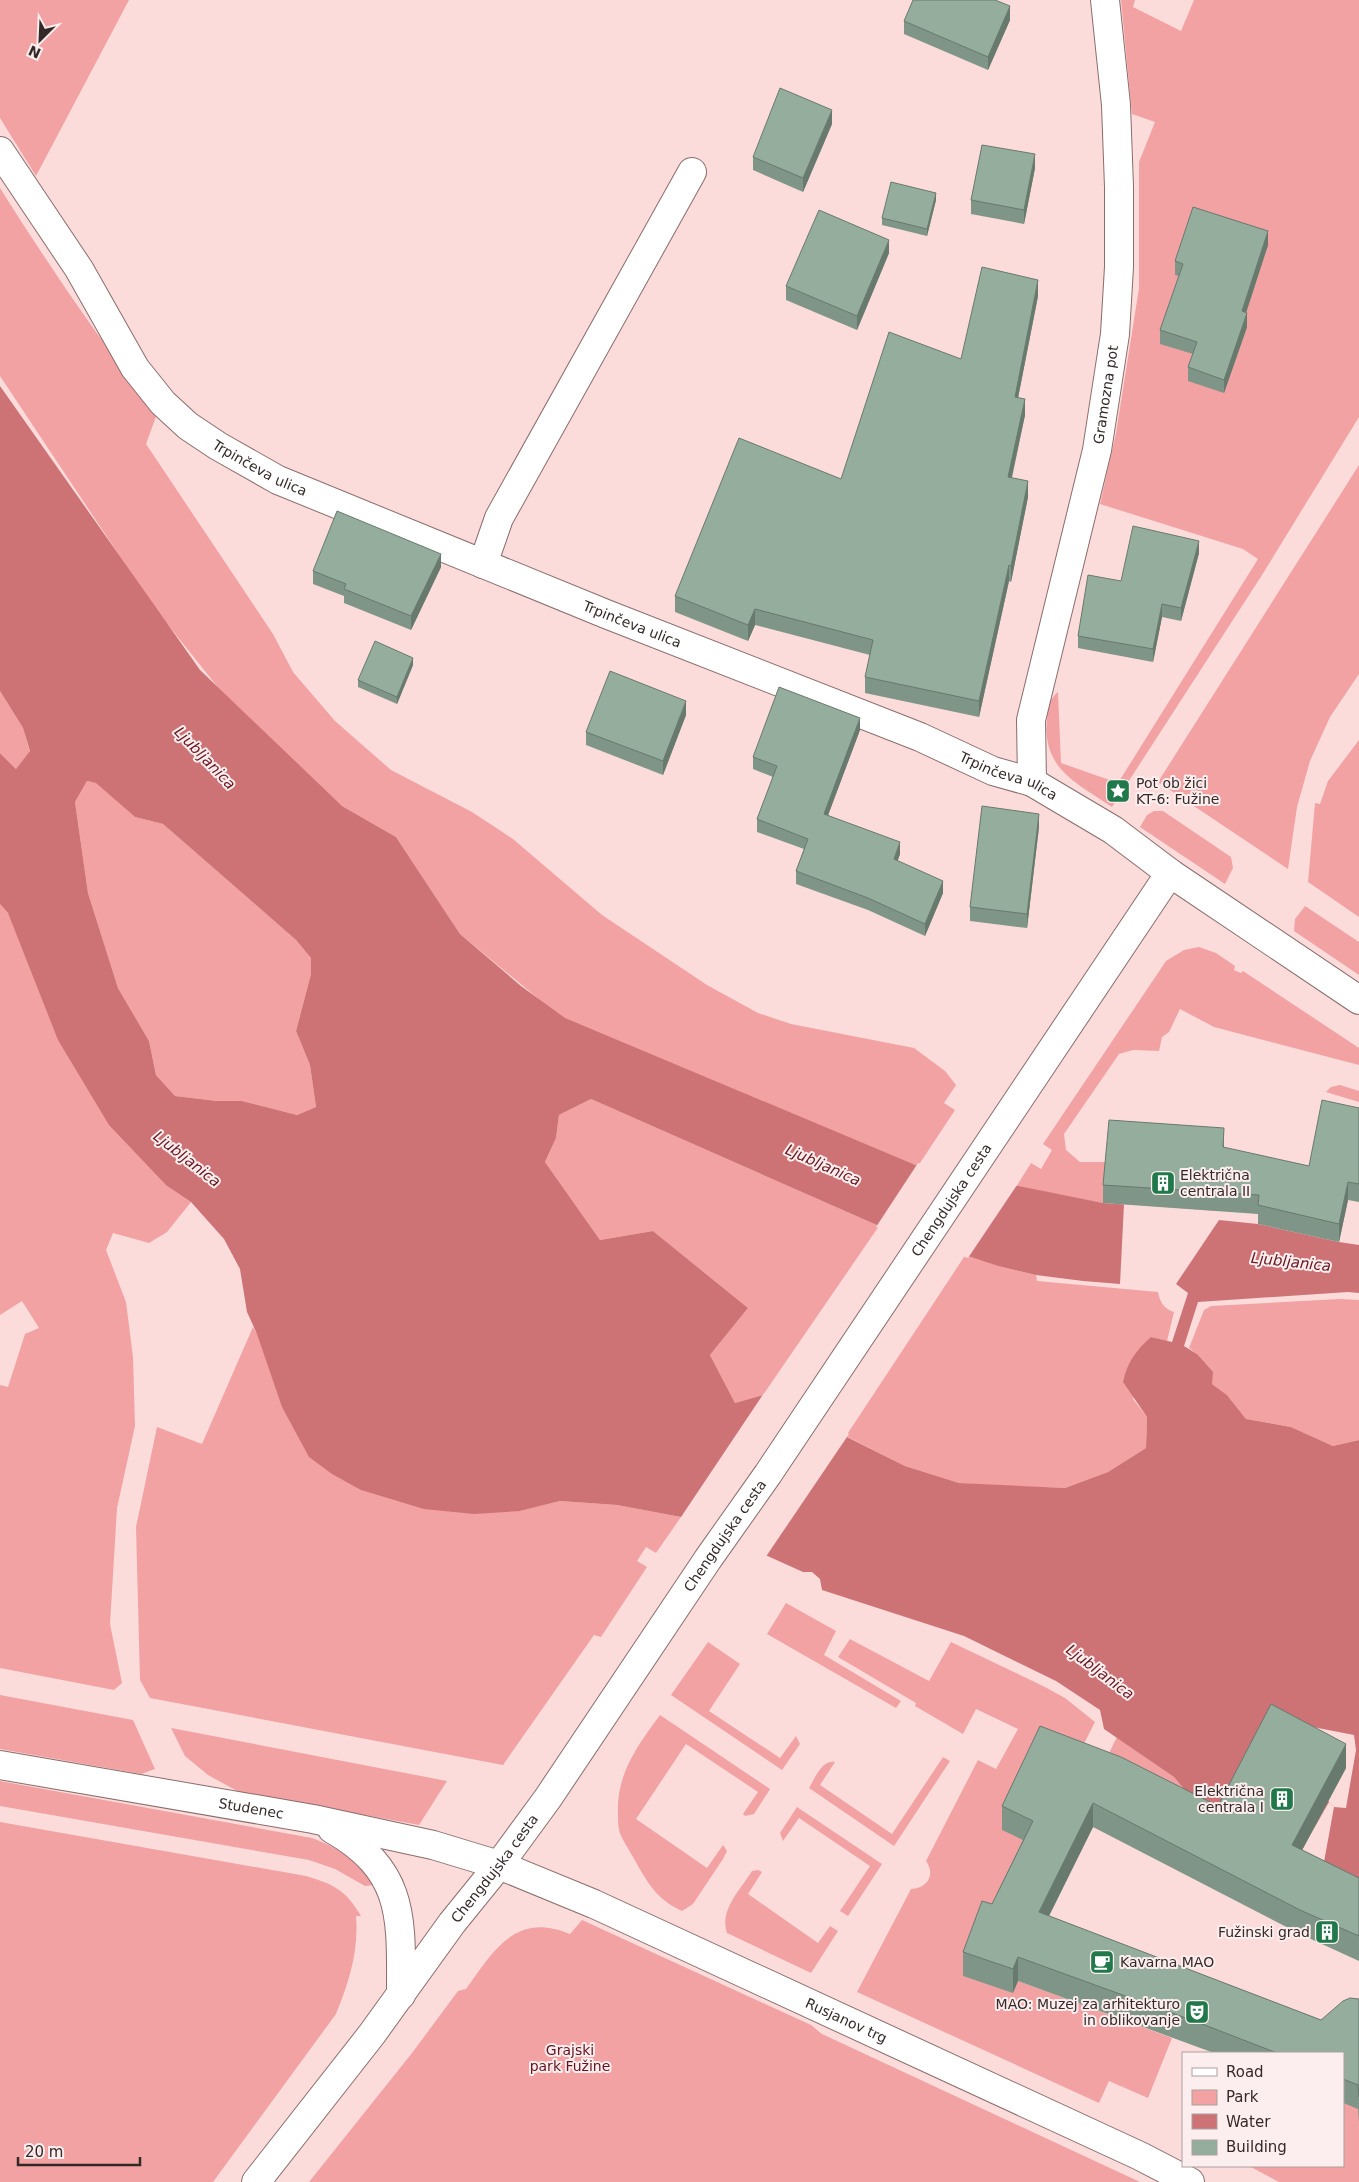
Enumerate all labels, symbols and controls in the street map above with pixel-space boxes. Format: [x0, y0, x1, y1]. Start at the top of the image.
north arrow [15, 15, 65, 65]
text: N [26, 42, 43, 62]
street label: Gramozna pot [1090, 344, 1121, 445]
street label: Trpinčeva ulica [209, 436, 309, 499]
street label: Trpinčeva ulica [580, 597, 684, 651]
water label: Ljubljanica [171, 723, 239, 793]
street label: Trpinčeva ulica [956, 748, 1060, 803]
place label: Pot ob žici KT-6: Fužine [1136, 775, 1219, 807]
place icon: Pot ob žici KT-6: Fužine [1105, 778, 1131, 804]
water label: Ljubljanica [150, 1127, 224, 1191]
water label: Ljubljanica [783, 1140, 863, 1190]
street label: Chengdujska cesta [908, 1140, 995, 1259]
place label: Električna centrala II [1180, 1167, 1250, 1199]
building icon: Električna centrala II [1150, 1170, 1176, 1196]
water label: Ljubljanica [1250, 1249, 1332, 1275]
street label: Chengdujska cesta [681, 1477, 769, 1595]
water label: Ljubljanica [1063, 1641, 1137, 1703]
place label: Električna centrala I [1194, 1783, 1264, 1815]
building icon: Električna centrala I [1269, 1786, 1295, 1812]
street label: Studenec [217, 1795, 285, 1822]
street label: Chengdujska cesta [448, 1811, 541, 1926]
building icon: Fužinski grad [1314, 1919, 1340, 1945]
place label: Fužinski grad [1218, 1924, 1310, 1940]
cafe icon: Kavarna MAO [1089, 1949, 1115, 1975]
place label: Kavarna MAO [1120, 1954, 1214, 1970]
street label: Rusjanov trg [803, 1995, 890, 2046]
place label: MAO: Muzej za arhitekturo in oblikovanje [996, 1996, 1180, 2028]
theatre icon: MAO: Muzej za arhitekturo in oblikovanje [1184, 1999, 1210, 2025]
park label: Grajski park Fužine [530, 2042, 610, 2074]
legend [1182, 2052, 1344, 2167]
text: Road [1226, 2063, 1264, 2081]
text: Park [1226, 2088, 1259, 2106]
text: Water [1226, 2113, 1271, 2131]
scale bar [18, 2134, 140, 2166]
text: Building [1226, 2138, 1287, 2156]
text: 20 m [25, 2143, 63, 2161]

